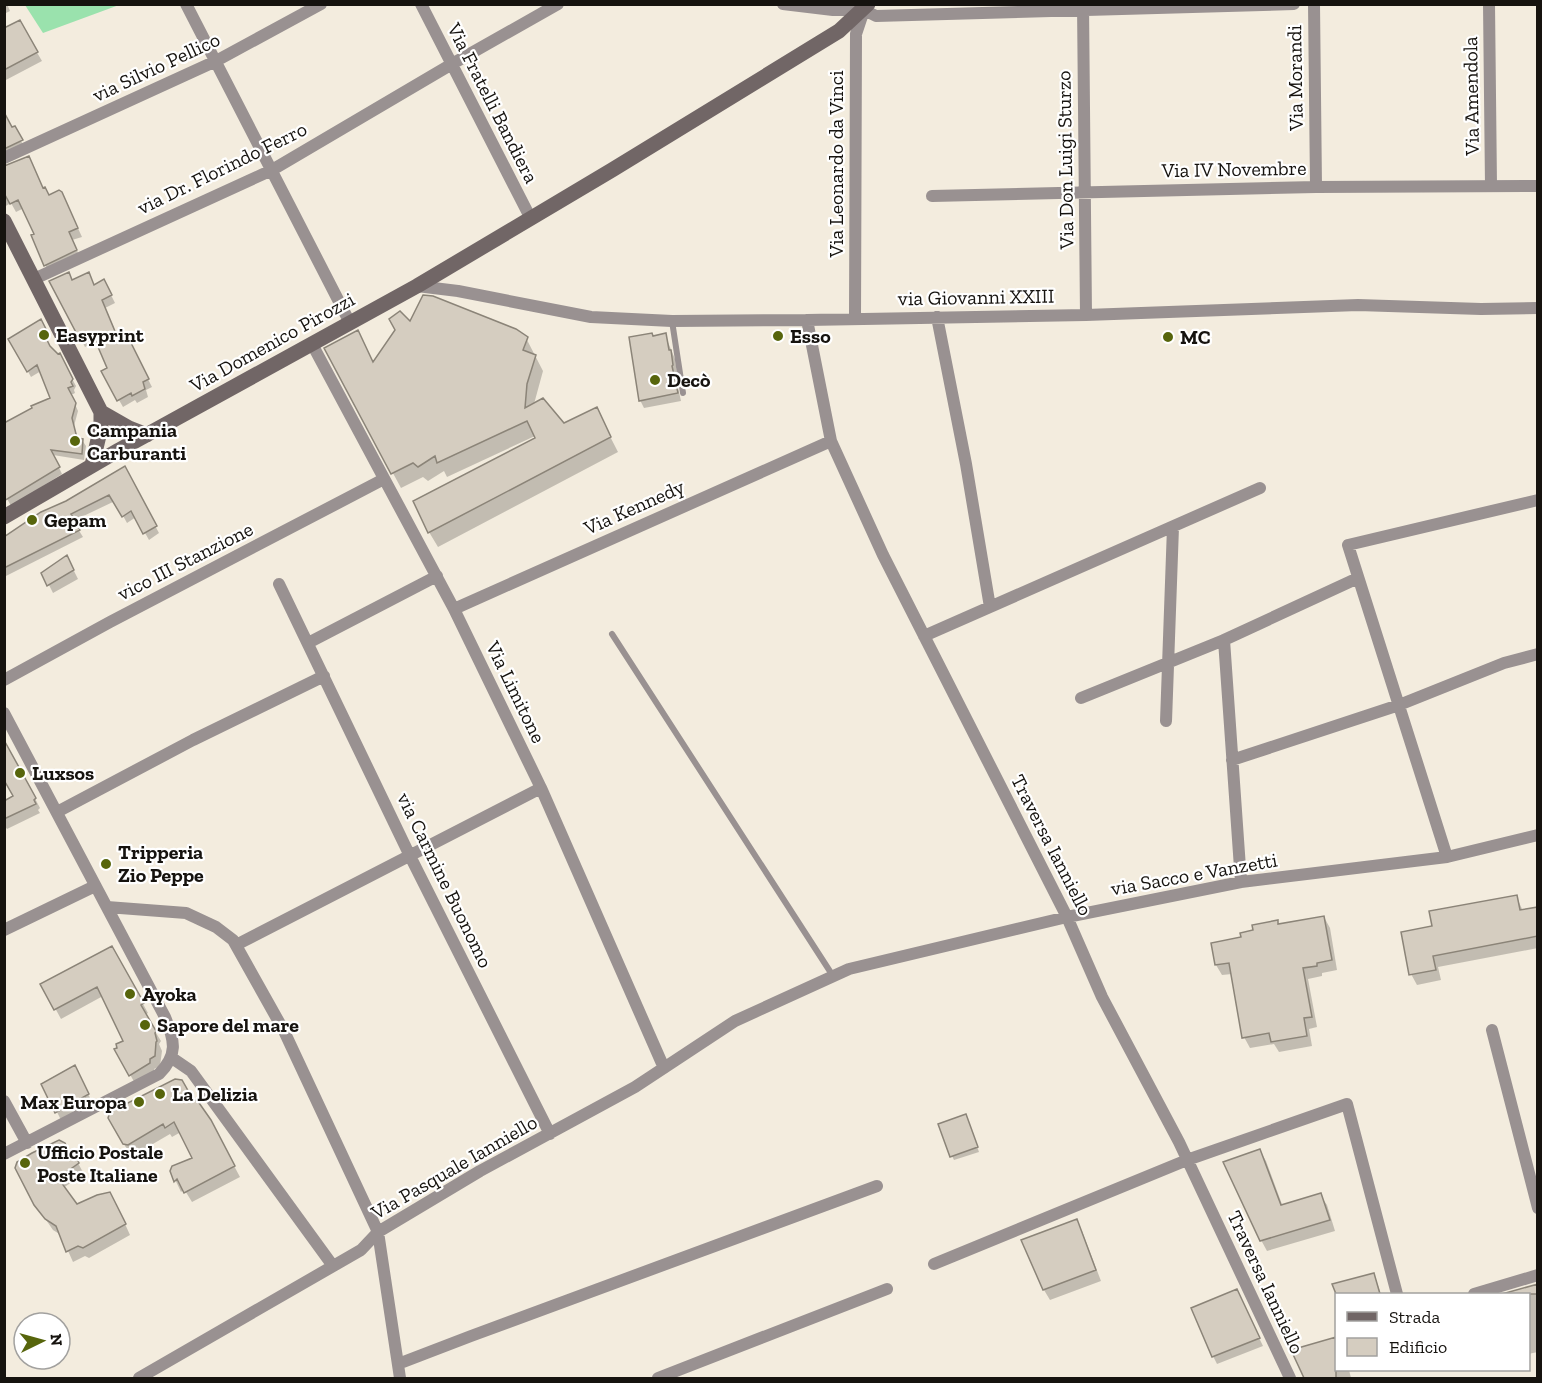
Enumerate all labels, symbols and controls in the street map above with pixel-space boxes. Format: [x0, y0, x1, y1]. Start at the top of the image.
street label: Via Fratelli Bandiera [442, 18, 544, 187]
street label: Via Morandi [1282, 24, 1308, 132]
street label: via Silvio Pellico [88, 27, 224, 107]
street label: Via Amendola [1458, 36, 1484, 157]
street label: Via Leonardo da Vinci [824, 70, 848, 259]
street label: Via Don Luigi Sturzo [1051, 70, 1079, 251]
street label: via Dr. Florindo Ferro [133, 116, 311, 220]
street label: Via IV Novembre [1160, 156, 1307, 182]
street label: via Giovanni XXIII [898, 284, 1054, 310]
street label: Via Domenico Pirozzi [185, 287, 359, 398]
place label: Easyprint [56, 323, 145, 347]
place label: Esso [790, 324, 831, 348]
place label: MC [1180, 325, 1211, 349]
marker: Easyprint [37, 328, 51, 342]
marker: Esso [771, 329, 785, 343]
marker: MC [1161, 330, 1175, 344]
place label: Decò [667, 368, 711, 392]
marker: Decò [648, 373, 662, 387]
place label: Campania Carburanti [87, 418, 186, 465]
marker: Campania Carburanti [68, 434, 82, 448]
street label: Via Kennedy [579, 474, 689, 540]
place label: Gepam [44, 508, 107, 532]
marker: Gepam [25, 513, 39, 527]
street label: vico III Stanzione [113, 517, 257, 605]
street label: Via Limitone [481, 636, 551, 747]
place label: Luxsos [32, 761, 94, 785]
marker: Luxsos [13, 766, 27, 780]
street label: Traversa Ianniello [1006, 770, 1098, 920]
street label: via Carmine Buonomo [392, 788, 498, 972]
place label: Tripperia Zio Peppe [118, 840, 204, 887]
street label: via Sacco e Vanzetti [1109, 847, 1280, 900]
marker: Tripperia Zio Peppe [99, 857, 113, 871]
place label: Ayoka [142, 982, 197, 1006]
marker: Ayoka [123, 987, 137, 1001]
place label: Sapore del mare [157, 1013, 299, 1037]
marker: Sapore del mare [138, 1018, 152, 1032]
place label: La Delizia [172, 1082, 258, 1106]
marker: La Delizia [153, 1087, 167, 1101]
place label: Max Europa [20, 1090, 127, 1114]
marker: Max Europa [132, 1095, 146, 1109]
street label: Via Pasquale Ianniello [366, 1110, 541, 1225]
place label: Ufficio Postale Poste Italiane [37, 1140, 163, 1187]
marker: Ufficio Postale Poste Italiane [18, 1156, 32, 1170]
street label: Traversa Ianniello [1222, 1207, 1310, 1357]
legend [1335, 1293, 1530, 1371]
text: Strada [1389, 1306, 1440, 1328]
north arrow [12, 1311, 72, 1371]
text: N [46, 1333, 66, 1347]
text: Edificio [1389, 1336, 1447, 1358]

